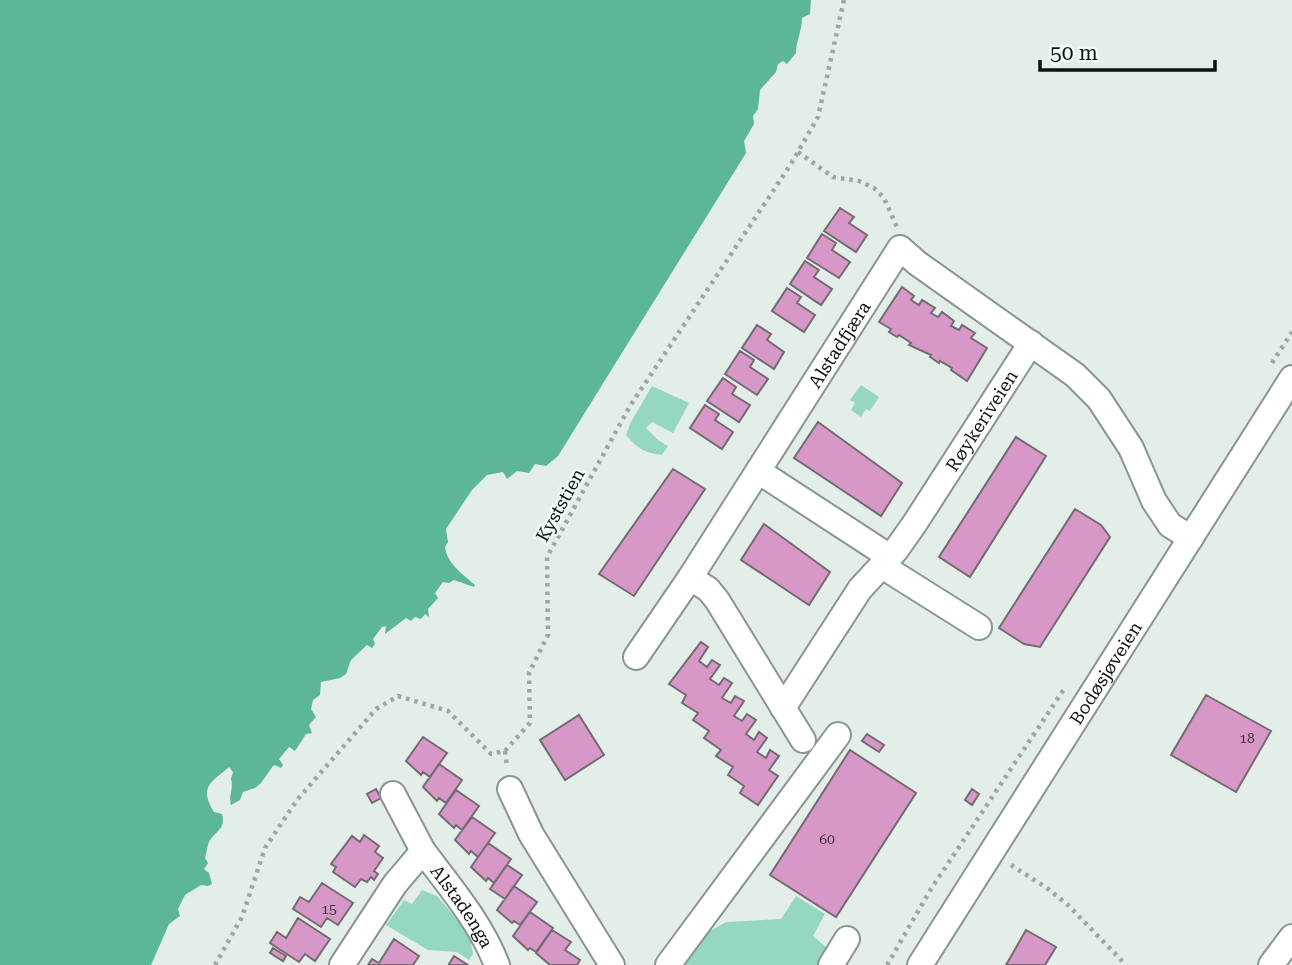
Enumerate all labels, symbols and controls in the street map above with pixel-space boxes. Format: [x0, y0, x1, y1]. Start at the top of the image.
scale bar [1040, 28, 1215, 72]
text: 50 m [1050, 41, 1098, 65]
street label: Alstadfjæra [804, 297, 874, 391]
street label: Røykeriveien [941, 365, 1022, 475]
street label: Kyststien [531, 464, 589, 545]
street label: Bodøsjøveien [1065, 617, 1146, 728]
house number: 18 [1239, 730, 1255, 746]
house number: 60 [819, 831, 835, 847]
street label: Alstadenga [427, 860, 498, 951]
house number: 15 [321, 901, 337, 917]

